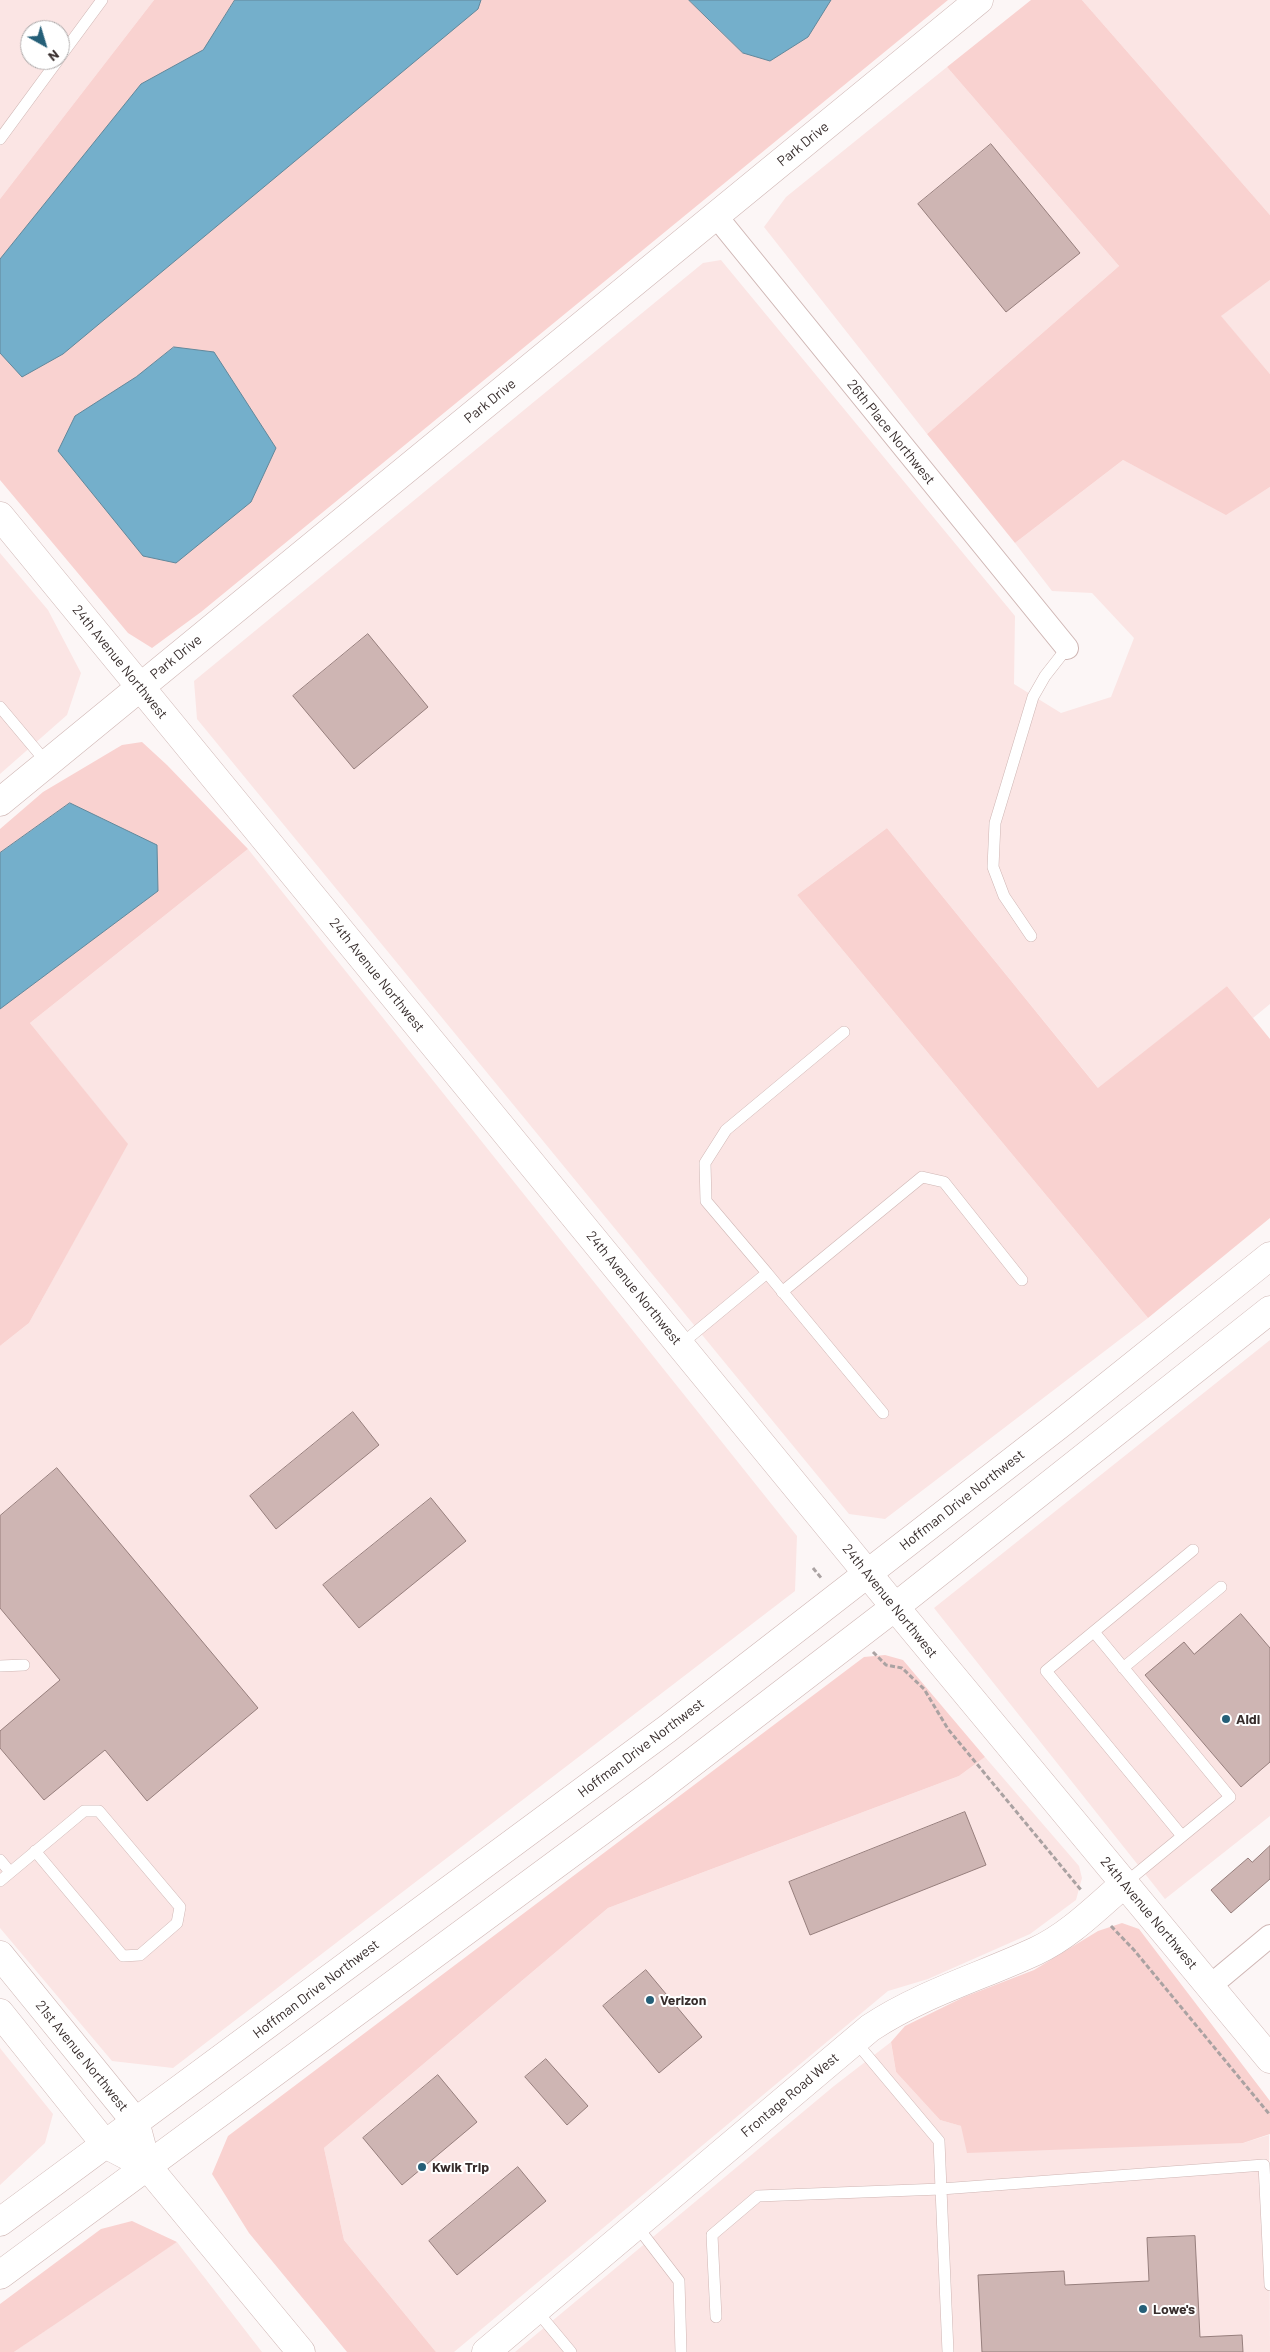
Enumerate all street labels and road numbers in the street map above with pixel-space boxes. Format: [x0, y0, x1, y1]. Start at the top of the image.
street label: Park Drive [774, 118, 832, 170]
street label: Park Drive [461, 375, 519, 427]
street label: 26th Place Northwest [843, 376, 939, 488]
street label: 24th Avenue Northwest [69, 602, 171, 722]
street label: Park Drive [147, 631, 205, 683]
street label: 24th Avenue Northwest [326, 915, 428, 1035]
street label: 24th Avenue Northwest [583, 1228, 685, 1348]
street label: Hoffman Drive Northwest [896, 1446, 1028, 1554]
street label: 24th Avenue Northwest [839, 1541, 941, 1661]
street label: Hoffman Drive Northwest [575, 1695, 707, 1801]
street label: 24th Avenue Northwest [1097, 1853, 1201, 1973]
street label: Hoffman Drive Northwest [250, 1936, 382, 2042]
street label: 21st Avenue Northwest [32, 1997, 132, 2115]
street label: Frontage Road West [738, 2049, 842, 2141]

